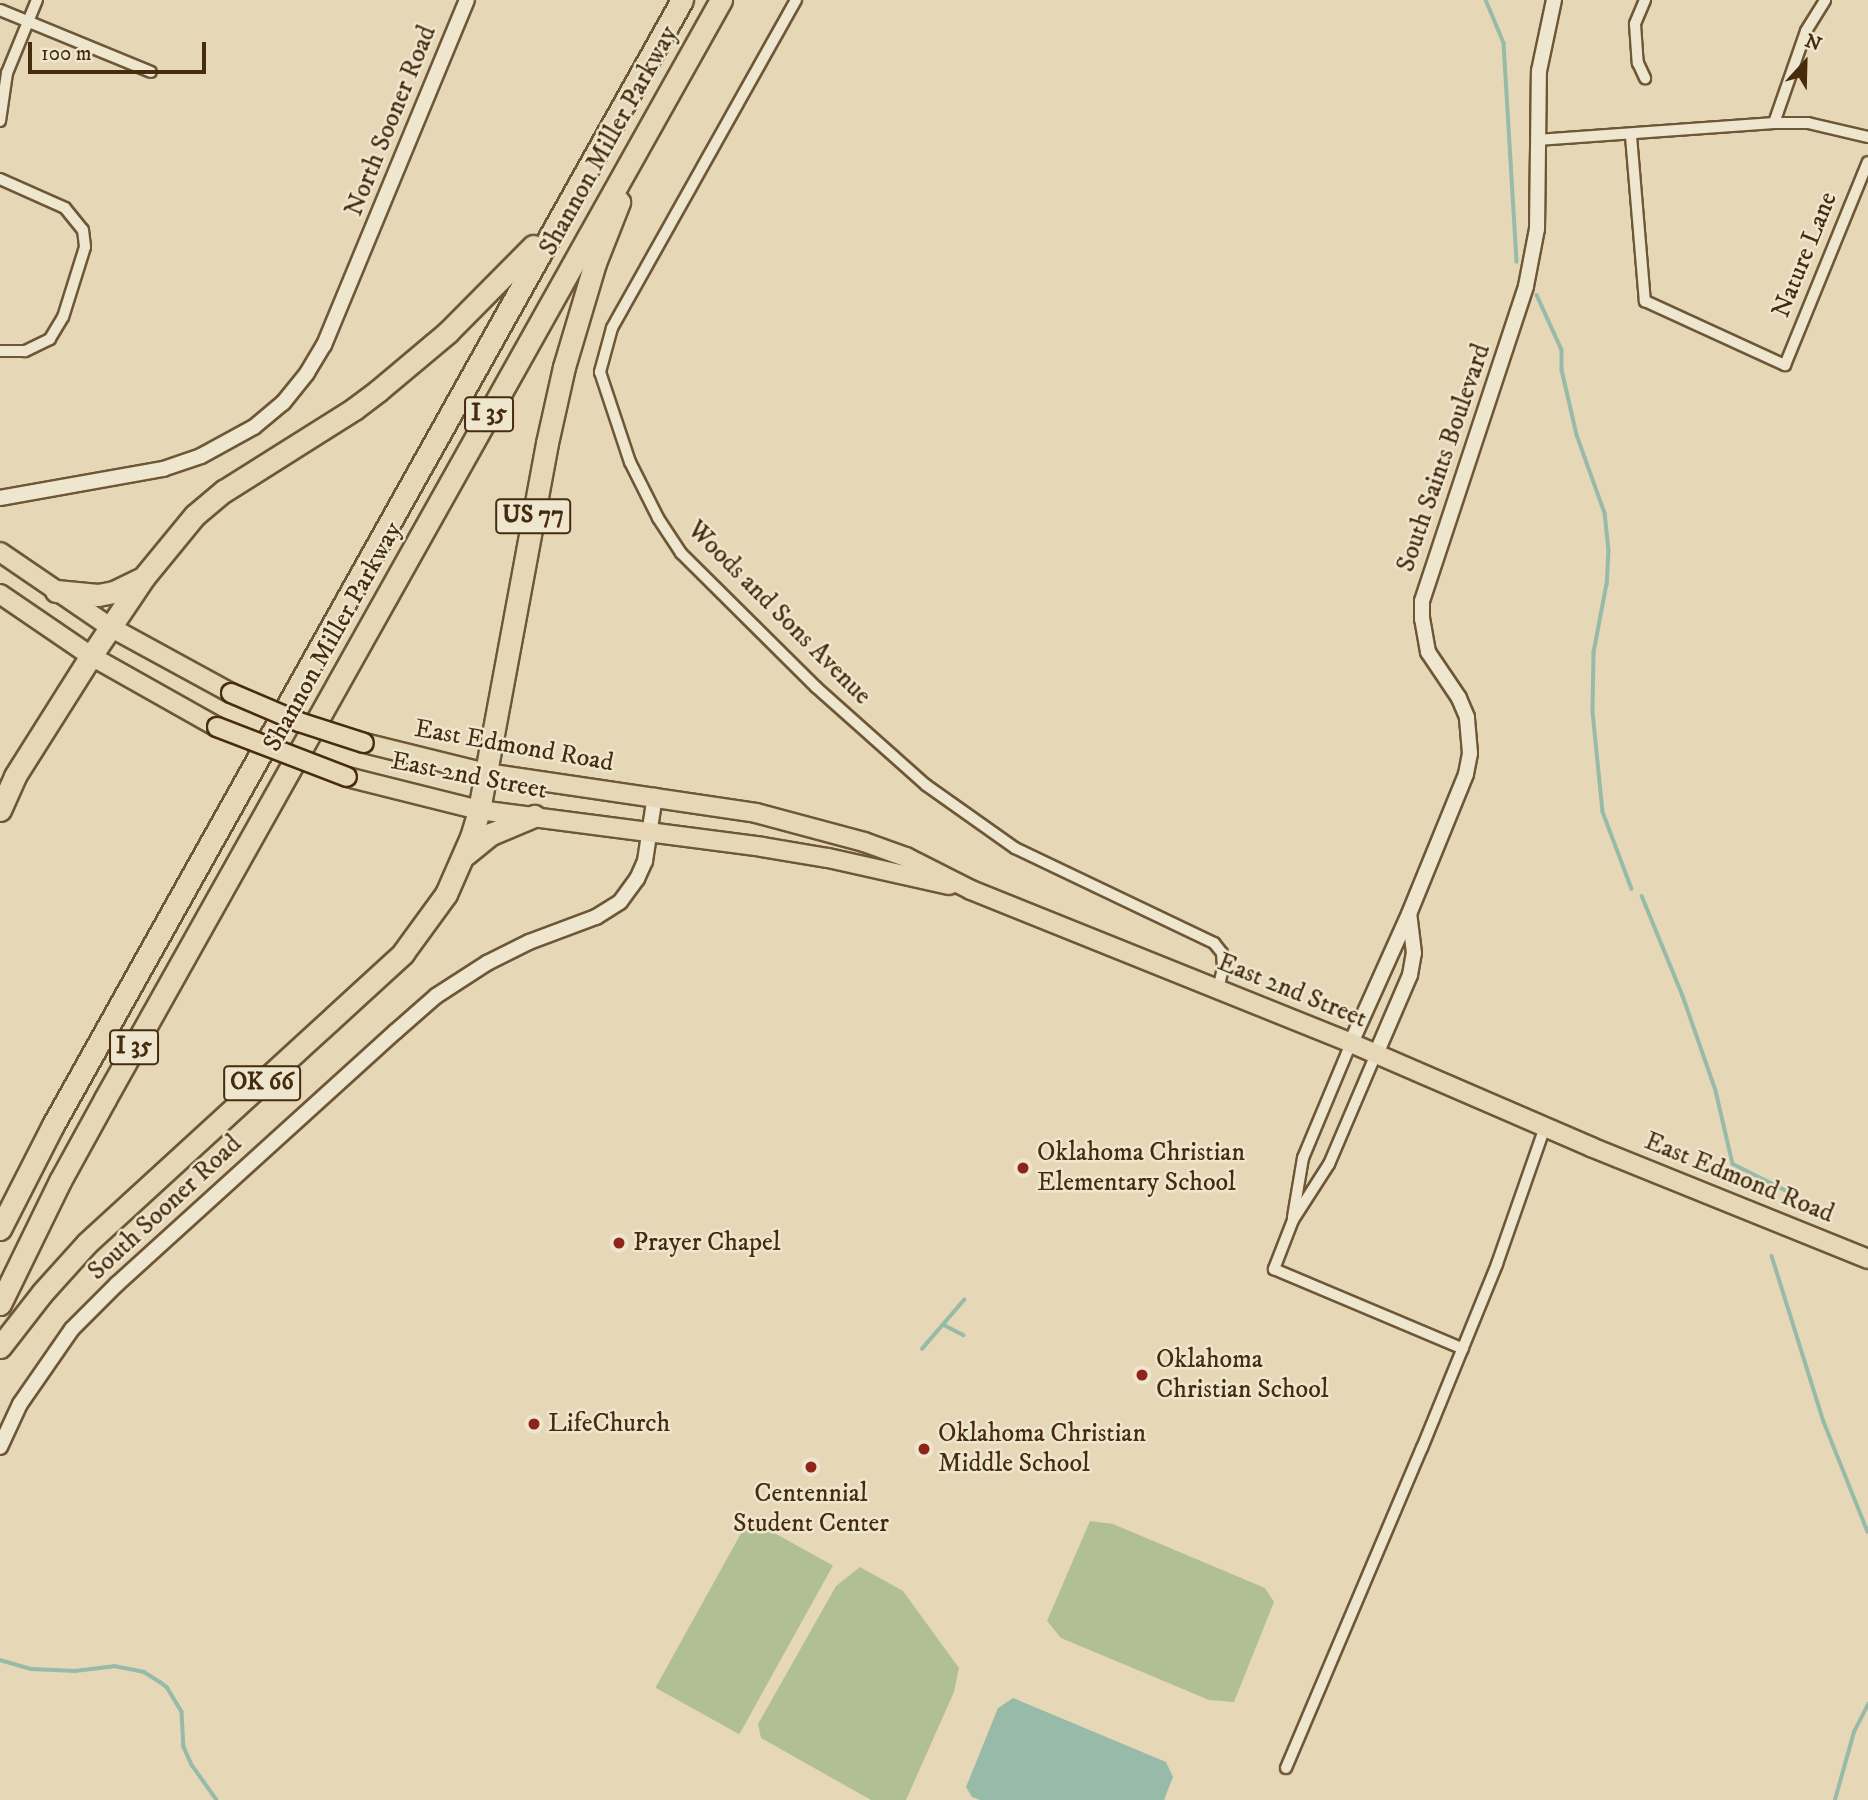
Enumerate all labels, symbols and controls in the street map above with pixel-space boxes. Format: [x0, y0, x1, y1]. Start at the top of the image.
street label: North Sooner Road [339, 21, 443, 221]
street label: Shannon Miller Parkway [533, 21, 685, 261]
scale bar [32, 28, 210, 72]
north arrow [1770, 28, 1840, 98]
text: N [1802, 29, 1825, 57]
text: 100 m [41, 41, 92, 67]
street label: Nature Lane [1766, 188, 1844, 322]
street label: South Saints Boulevard [1390, 340, 1498, 576]
road number: I 35 [463, 394, 515, 435]
road number: US 77 [494, 495, 572, 536]
street label: Woods and Sons Avenue [681, 515, 877, 711]
street label: Shannon Miller Parkway [257, 517, 409, 757]
street label: East Edmond Road [412, 713, 616, 779]
street label: East 2nd Street [388, 746, 550, 806]
street label: East 2nd Street [1213, 947, 1371, 1035]
road number: I 35 [108, 1027, 160, 1068]
road number: OK 66 [222, 1063, 302, 1104]
street label: East Edmond Road [1640, 1126, 1838, 1230]
street label: South Sooner Road [82, 1129, 248, 1287]
place label: Oklahoma Christian Elementary School [1037, 1137, 1245, 1198]
marker: Oklahoma Christian Elementary School [1015, 1160, 1031, 1176]
place label: Prayer Chapel [633, 1227, 781, 1259]
marker: Prayer Chapel [611, 1235, 627, 1251]
place label: Oklahoma Christian School [1156, 1344, 1329, 1406]
marker: Oklahoma Christian School [1134, 1367, 1150, 1383]
place label: LifeChurch [548, 1408, 670, 1440]
marker: LifeChurch [526, 1416, 542, 1432]
place label: Oklahoma Christian Middle School [938, 1418, 1146, 1480]
marker: Oklahoma Christian Middle School [916, 1441, 932, 1457]
marker: Centennial Student Center [803, 1459, 819, 1475]
place label: Centennial Student Center [733, 1478, 889, 1540]

